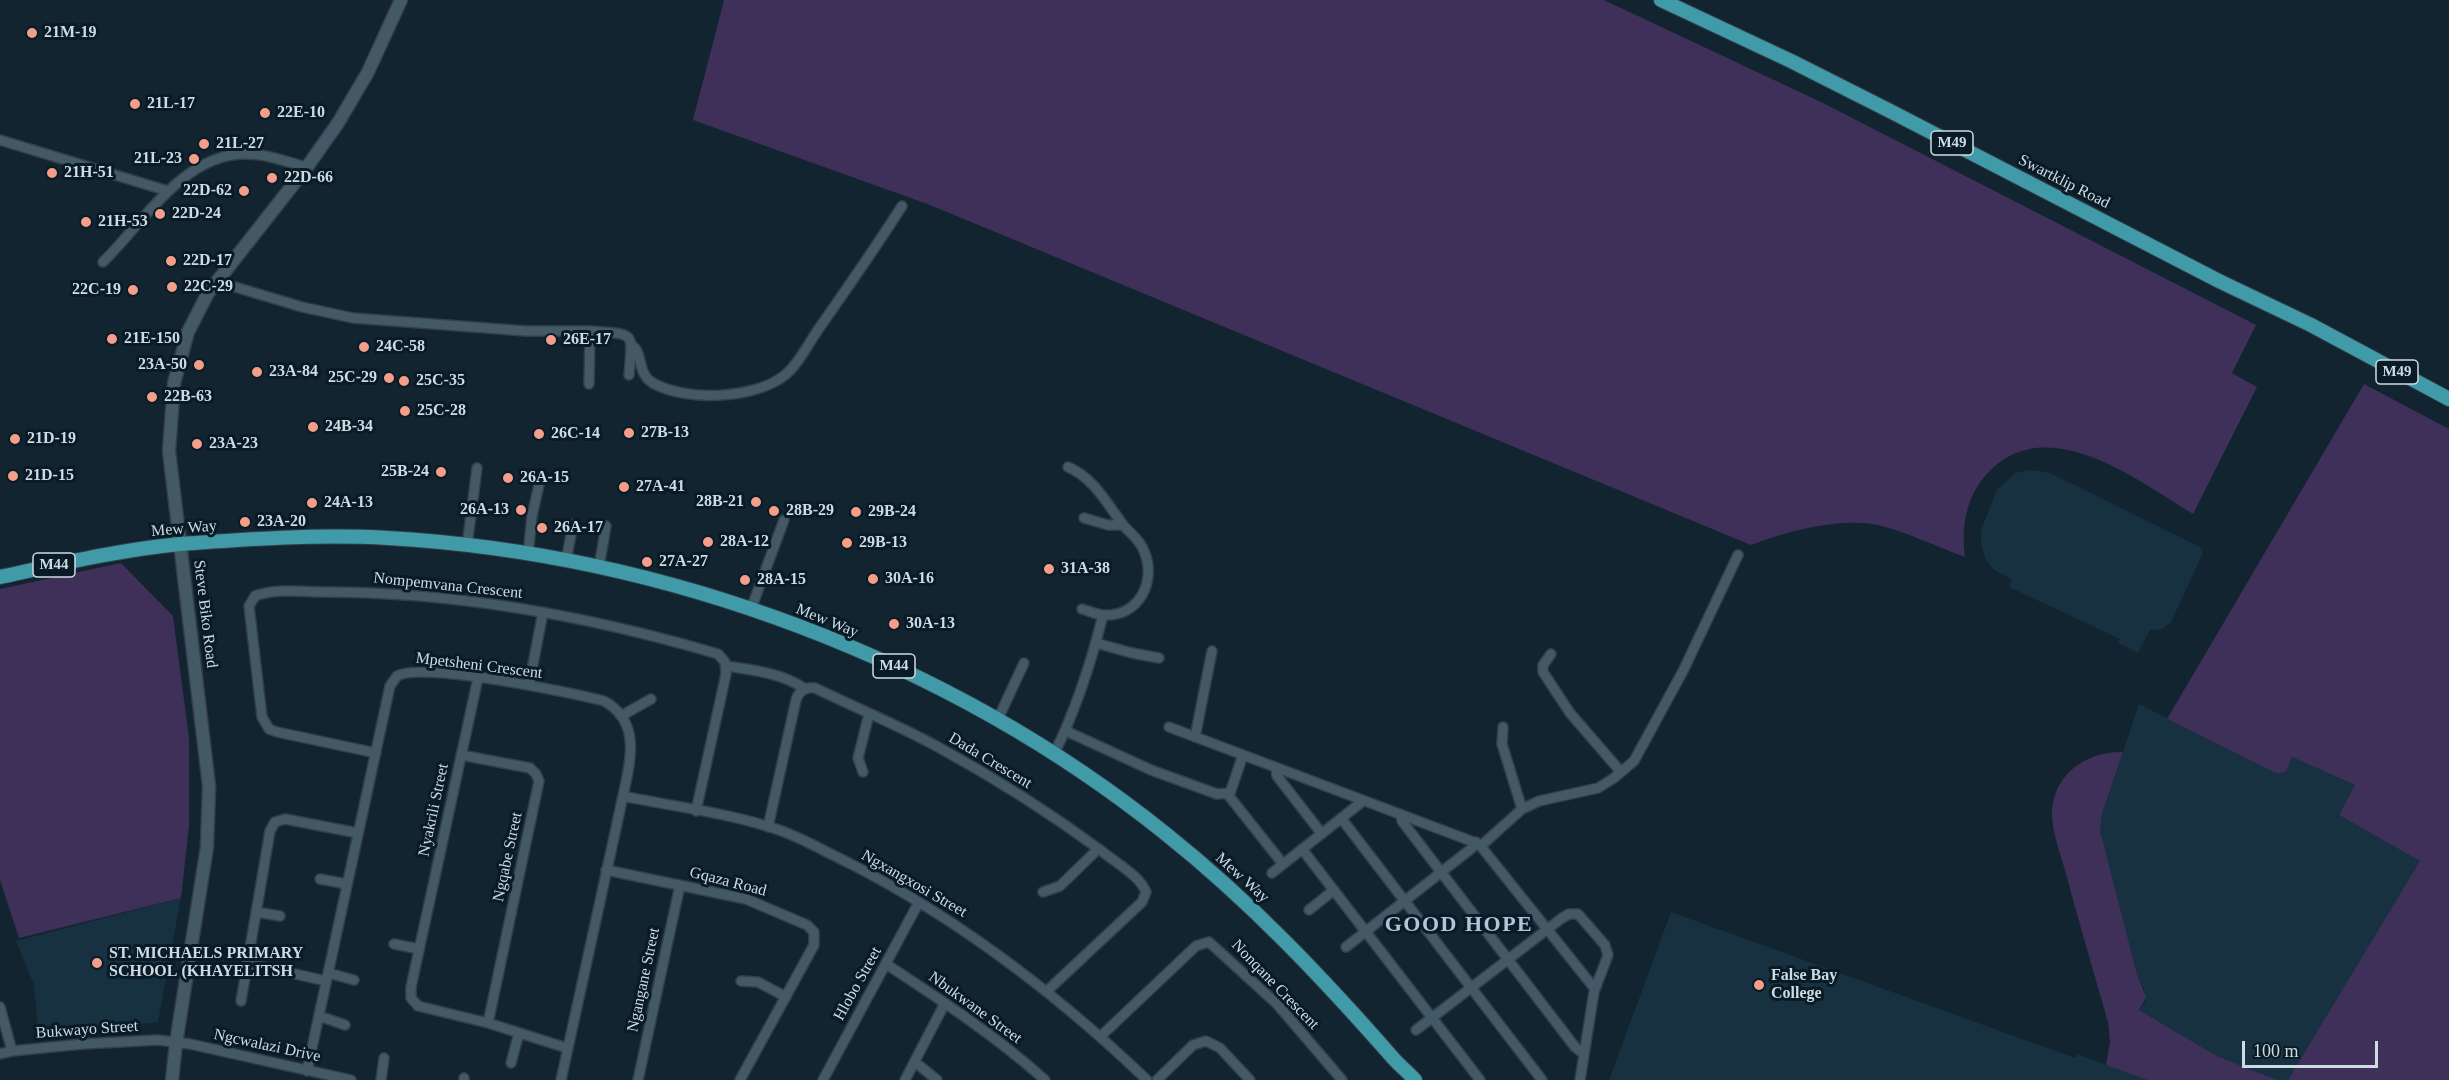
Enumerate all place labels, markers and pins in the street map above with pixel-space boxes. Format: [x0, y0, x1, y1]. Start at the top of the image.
place label: 21M-19 [44, 23, 96, 43]
marker: 21M-19 [25, 26, 39, 40]
place label: 21L-17 [147, 94, 195, 114]
marker: 21L-17 [128, 97, 142, 111]
place label: 22E-10 [277, 103, 325, 123]
marker: 22E-10 [258, 106, 272, 120]
place label: 21L-27 [216, 134, 264, 154]
marker: 21L-27 [197, 137, 211, 151]
place label: 21L-23 [134, 149, 182, 169]
marker: 21L-23 [187, 152, 201, 166]
place label: 21H-51 [64, 163, 114, 183]
marker: 21H-51 [45, 166, 59, 180]
place label: 22D-66 [284, 168, 333, 188]
marker: 22D-66 [265, 171, 279, 185]
place label: 22D-62 [183, 181, 232, 201]
marker: 22D-62 [237, 184, 251, 198]
place label: 22D-24 [172, 204, 221, 224]
marker: 22D-24 [153, 207, 167, 221]
place label: 21H-53 [98, 212, 148, 232]
marker: 21H-53 [79, 215, 93, 229]
place label: 22D-17 [183, 251, 232, 271]
marker: 22D-17 [164, 254, 178, 268]
place label: 22C-29 [184, 277, 233, 297]
place label: 22C-19 [72, 280, 121, 300]
marker: 22C-29 [165, 280, 179, 294]
marker: 22C-19 [126, 283, 140, 297]
place label: 21E-150 [124, 329, 180, 349]
place label: 26E-17 [563, 330, 611, 350]
marker: 21E-150 [105, 332, 119, 346]
marker: 26E-17 [544, 333, 558, 347]
place label: 24C-58 [376, 337, 425, 357]
marker: 24C-58 [357, 340, 371, 354]
place label: 23A-50 [138, 355, 187, 375]
marker: 23A-50 [192, 358, 206, 372]
place label: 23A-84 [269, 362, 318, 382]
marker: 23A-84 [250, 365, 264, 379]
place label: 25C-29 [328, 368, 377, 388]
marker: 25C-29 [382, 371, 396, 385]
place label: 25C-35 [416, 371, 465, 391]
marker: 25C-35 [397, 374, 411, 388]
place label: 22B-63 [164, 387, 212, 407]
marker: 22B-63 [145, 390, 159, 404]
place label: 25C-28 [417, 401, 466, 421]
marker: 25C-28 [398, 404, 412, 418]
place label: 24B-34 [325, 417, 373, 437]
marker: 24B-34 [306, 420, 320, 434]
place label: 27B-13 [641, 423, 689, 443]
place label: 26C-14 [551, 424, 600, 444]
marker: 27B-13 [622, 426, 636, 440]
marker: 26C-14 [532, 427, 546, 441]
place label: 21D-19 [27, 429, 76, 449]
marker: 21D-19 [8, 432, 22, 446]
place label: 23A-23 [209, 434, 258, 454]
marker: 23A-23 [190, 437, 204, 451]
place label: 25B-24 [381, 462, 429, 482]
marker: 25B-24 [434, 465, 448, 479]
place label: 21D-15 [25, 466, 74, 486]
place label: 26A-15 [520, 468, 569, 488]
marker: 21D-15 [6, 469, 20, 483]
marker: 26A-15 [501, 471, 515, 485]
place label: 27A-41 [636, 477, 685, 497]
marker: 27A-41 [617, 480, 631, 494]
place label: 28B-21 [696, 492, 744, 512]
place label: 24A-13 [324, 493, 373, 513]
marker: 28B-21 [749, 495, 763, 509]
marker: 24A-13 [305, 496, 319, 510]
place label: 26A-13 [460, 500, 509, 520]
place label: 28B-29 [786, 501, 834, 521]
place label: 29B-24 [868, 502, 916, 522]
marker: 26A-13 [514, 503, 528, 517]
marker: 28B-29 [767, 504, 781, 518]
marker: 29B-24 [849, 505, 863, 519]
place label: 23A-20 [257, 512, 306, 532]
marker: 23A-20 [238, 515, 252, 529]
place label: 26A-17 [554, 518, 603, 538]
marker: 26A-17 [535, 521, 549, 535]
place label: 28A-12 [720, 532, 769, 552]
place label: 29B-13 [859, 533, 907, 553]
marker: 28A-12 [701, 535, 715, 549]
marker: 29B-13 [840, 536, 854, 550]
place label: 27A-27 [659, 552, 708, 572]
marker: 27A-27 [640, 555, 654, 569]
place label: 31A-38 [1061, 559, 1110, 579]
marker: 31A-38 [1042, 562, 1056, 576]
place label: 30A-16 [885, 569, 934, 589]
place label: 28A-15 [757, 570, 806, 590]
marker: 30A-16 [866, 572, 880, 586]
marker: 28A-15 [738, 573, 752, 587]
place label: 30A-13 [906, 614, 955, 634]
marker: 30A-13 [887, 617, 901, 631]
place label: ST. MICHAELS PRIMARY SCHOOL (KHAYELITSH [109, 944, 303, 982]
marker: ST. MICHAELS PRIMARY SCHOOL (KHAYELITSH [90, 956, 104, 970]
place label: False Bay College [1771, 966, 1837, 1004]
marker: False Bay College [1752, 978, 1766, 992]

